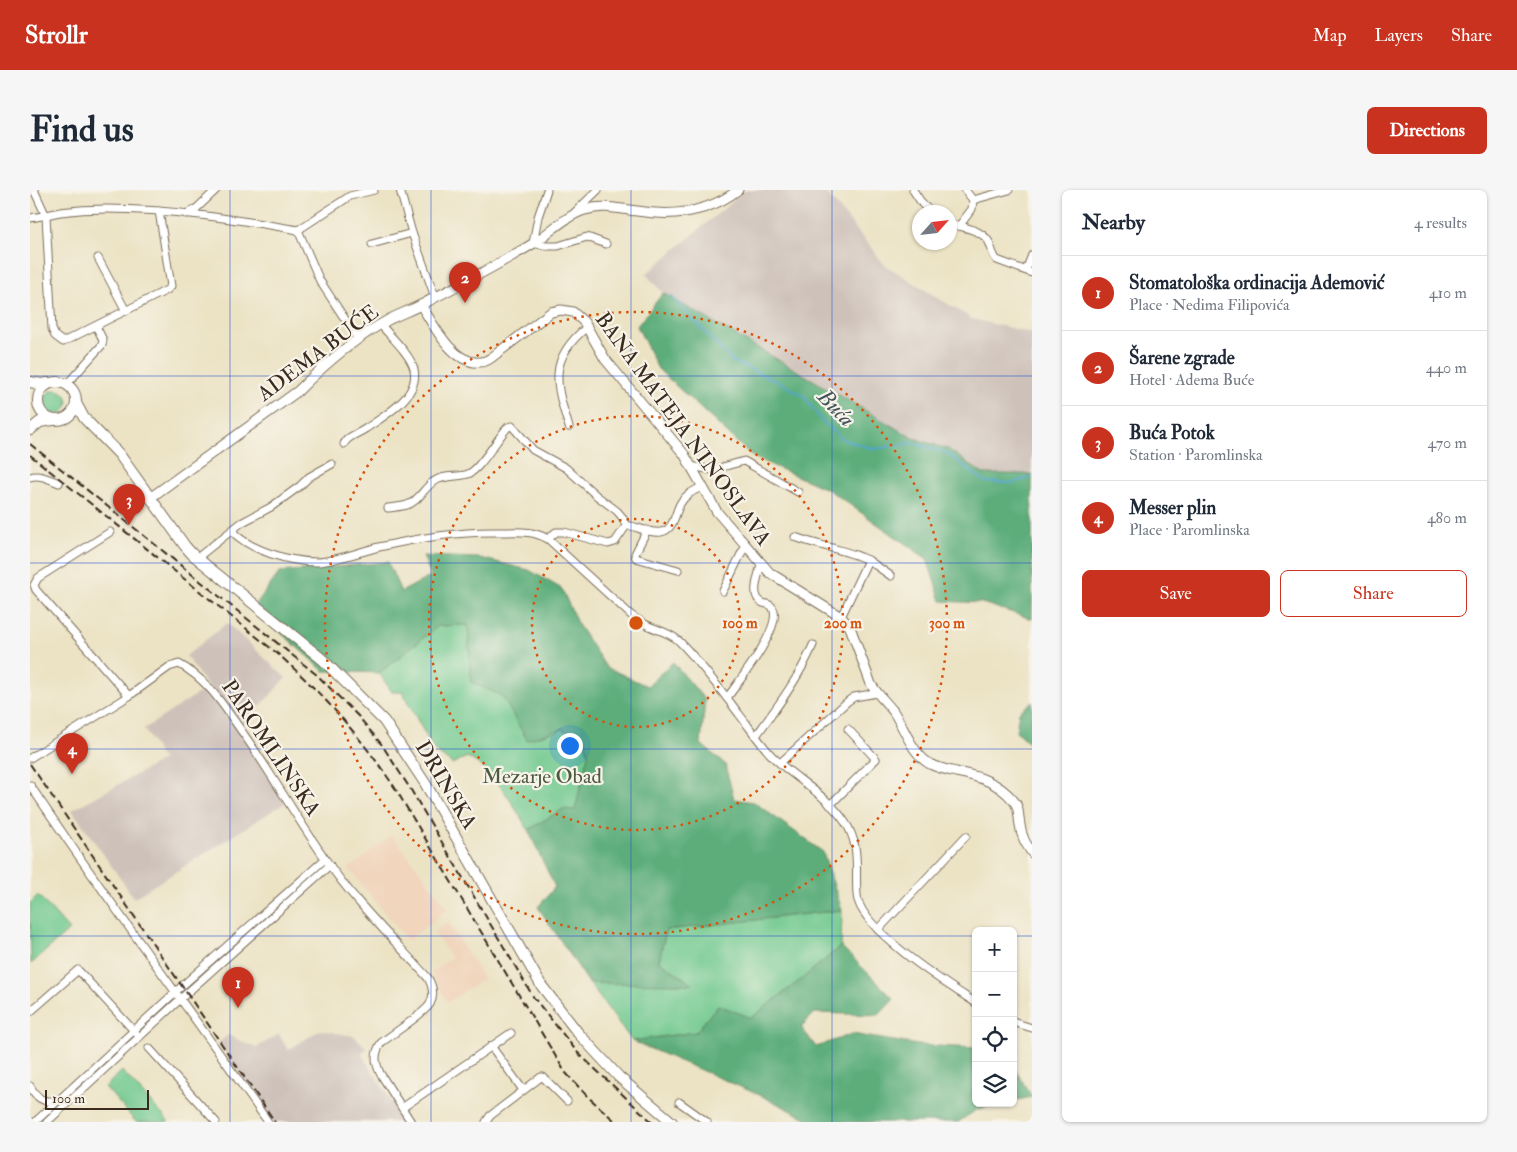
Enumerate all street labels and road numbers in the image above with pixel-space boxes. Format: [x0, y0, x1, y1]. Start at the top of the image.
street label: ADEMA BUĆE [251, 299, 384, 408]
street label: BANA MATEJA NINOSLAVA [589, 307, 777, 551]
street label: PAROMLINSKA [215, 675, 327, 821]
street label: DRINSKA [409, 736, 483, 834]

